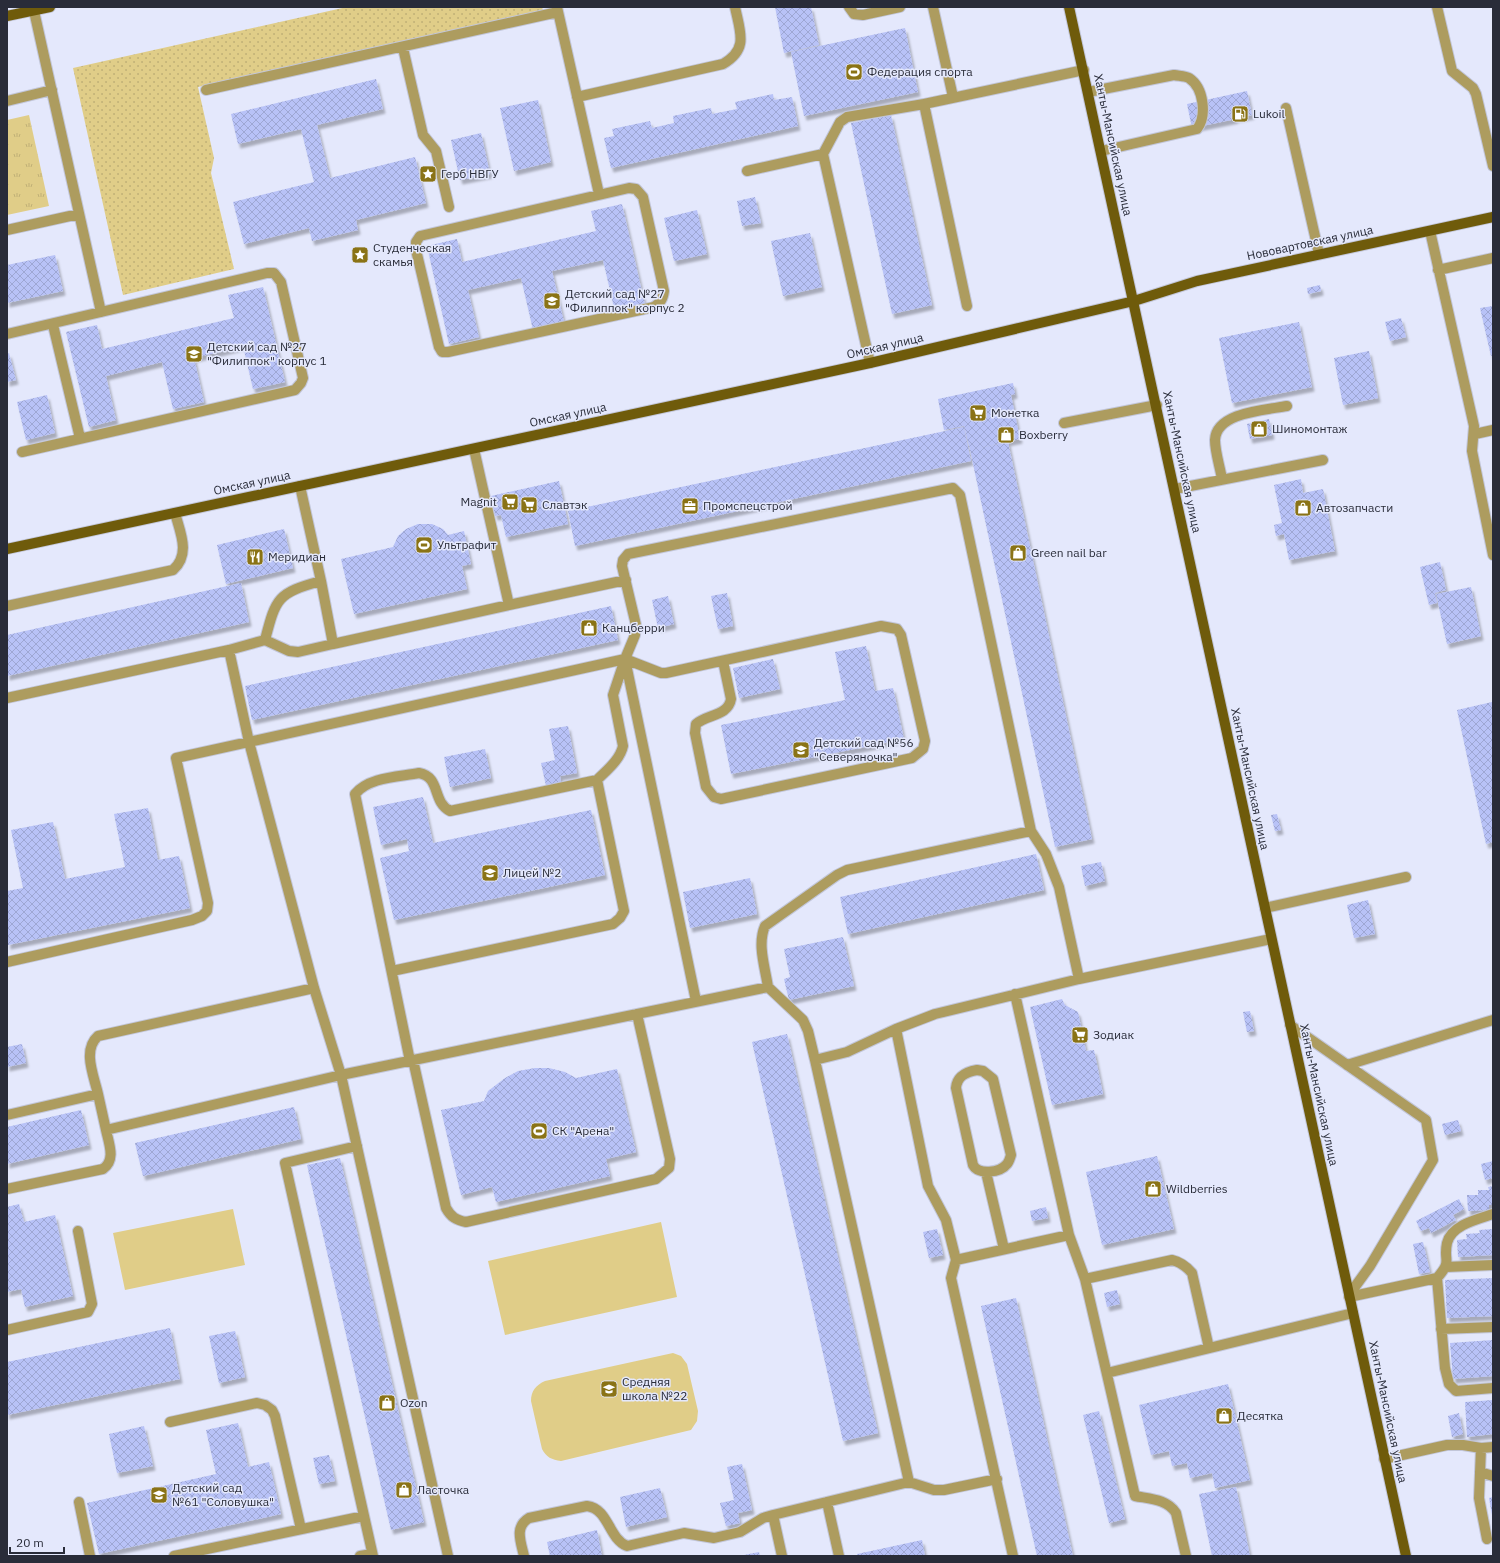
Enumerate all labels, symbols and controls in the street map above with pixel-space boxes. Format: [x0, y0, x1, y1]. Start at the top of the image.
sports icon: Федерация спорта [844, 62, 864, 82]
place label: Федерация спорта [867, 64, 973, 79]
street label: Ханты-Мансийская улица [1091, 73, 1136, 218]
fuel station icon: Lukoil [1230, 104, 1250, 124]
place label: Lukoil [1253, 106, 1285, 121]
place icon: Герб НВГУ [418, 164, 438, 184]
place label: Герб НВГУ [441, 166, 499, 181]
street label: Нововартовская улица [1245, 222, 1375, 263]
place label: Студенческая скамья [373, 240, 451, 269]
place icon: Студенческая скамья [350, 245, 370, 265]
place label: Детский сад №27 "Филиппок" корпус 2 [565, 286, 685, 315]
school or university icon: Детский сад №27 "Филиппок" корпус 2 [542, 291, 562, 311]
street label: Омская улица [845, 329, 925, 362]
place label: Детский сад №27 "Филиппок" корпус 1 [207, 339, 327, 368]
school or university icon: Детский сад №27 "Филиппок" корпус 1 [184, 344, 204, 364]
street label: Ханты-Мансийская улица [1160, 390, 1205, 535]
street label: Омская улица [528, 399, 608, 430]
supermarket icon: Монетка [968, 403, 988, 423]
place label: Монетка [991, 405, 1040, 420]
shop icon: Шиномонтаж [1249, 419, 1269, 439]
place label: Шиномонтаж [1272, 421, 1348, 436]
shop icon: Boxberry [996, 425, 1016, 445]
place label: Boxberry [1019, 427, 1068, 442]
street label: Омская улица [212, 467, 292, 498]
supermarket icon: Magnit [500, 492, 520, 512]
place label: Magnit [460, 494, 497, 509]
supermarket icon: Славтэк [519, 495, 539, 515]
office icon: Промспецстрой [680, 496, 700, 516]
place label: Славтэк [542, 497, 588, 512]
place label: Промспецстрой [703, 498, 793, 513]
shop icon: Автозапчасти [1293, 498, 1313, 518]
place label: Автозапчасти [1316, 500, 1393, 515]
sports icon: Ультрафит [414, 535, 434, 555]
place label: Ультрафит [437, 537, 497, 552]
shop icon: Green nail bar [1008, 543, 1028, 563]
place label: Green nail bar [1031, 545, 1107, 560]
restaurant icon: Меридиан [245, 547, 265, 567]
place label: Меридиан [268, 549, 326, 564]
shop icon: Канцберри [579, 618, 599, 638]
place label: Канцберри [602, 620, 665, 635]
street label: Ханты-Мансийская улица [1228, 707, 1273, 852]
place label: Детский сад №56 "Северяночка" [814, 735, 914, 764]
school or university icon: Детский сад №56 "Северяночка" [791, 740, 811, 760]
school or university icon: Лицей №2 [480, 863, 500, 883]
place label: Лицей №2 [503, 865, 561, 880]
street label: Ханты-Мансийская улица [1297, 1023, 1342, 1168]
supermarket icon: Зодиак [1070, 1025, 1090, 1045]
place label: Зодиак [1093, 1027, 1134, 1042]
sports icon: СК "Арена" [529, 1121, 549, 1141]
place label: СК "Арена" [552, 1123, 614, 1138]
shop icon: Wildberries [1143, 1179, 1163, 1199]
place label: Wildberries [1166, 1181, 1228, 1196]
street label: Ханты-Мансийская улица [1366, 1340, 1411, 1485]
place label: Средняя школа №22 [622, 1374, 687, 1403]
school or university icon: Средняя школа №22 [599, 1379, 619, 1399]
shop icon: Ozon [377, 1393, 397, 1413]
place label: Ozon [400, 1395, 427, 1410]
shop icon: Десятка [1214, 1406, 1234, 1426]
place label: Десятка [1237, 1408, 1284, 1423]
place label: Детский сад №61 "Соловушка" [172, 1480, 274, 1509]
shop icon: Ласточка [394, 1480, 414, 1500]
place label: Ласточка [417, 1482, 470, 1497]
school or university icon: Детский сад №61 "Соловушка" [149, 1485, 169, 1505]
scale bar [10, 1529, 64, 1555]
text: 20 m [16, 1535, 44, 1550]

